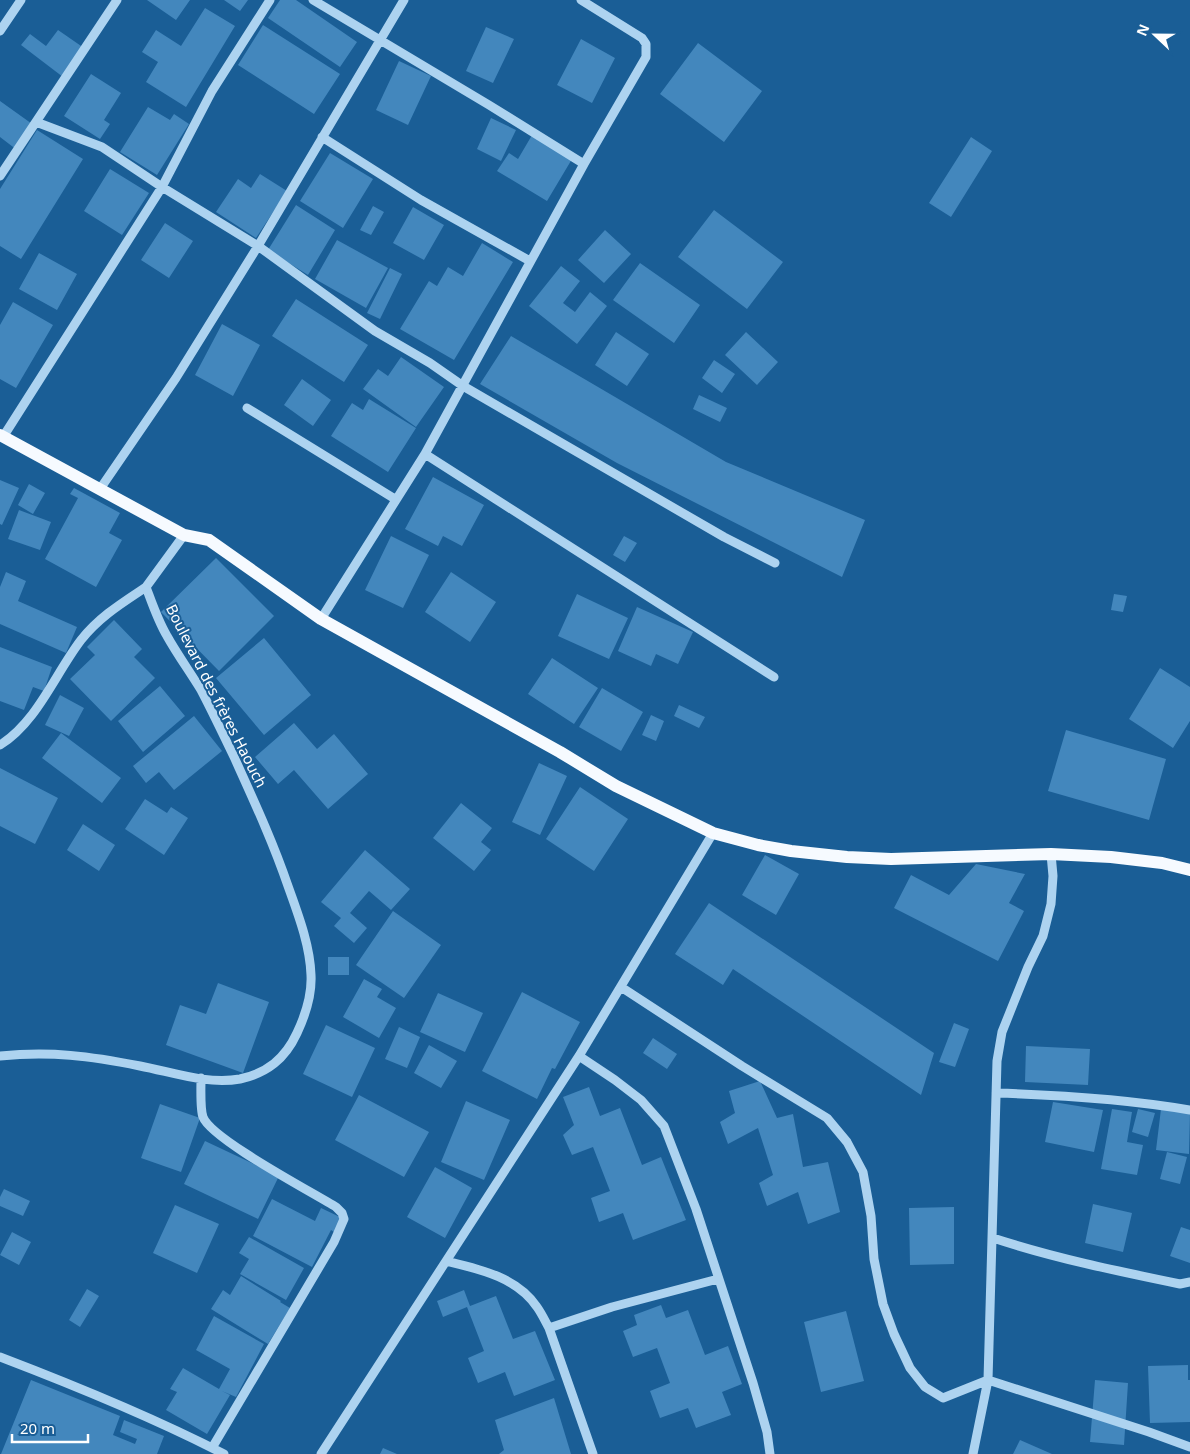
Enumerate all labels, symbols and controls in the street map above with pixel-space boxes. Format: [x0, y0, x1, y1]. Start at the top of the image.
north arrow [1130, 10, 1180, 60]
text: N [1132, 21, 1153, 39]
street label: Boulevard des frères Haouch [162, 600, 272, 791]
scale bar [12, 1412, 89, 1444]
text: 20 m [20, 1418, 55, 1438]

